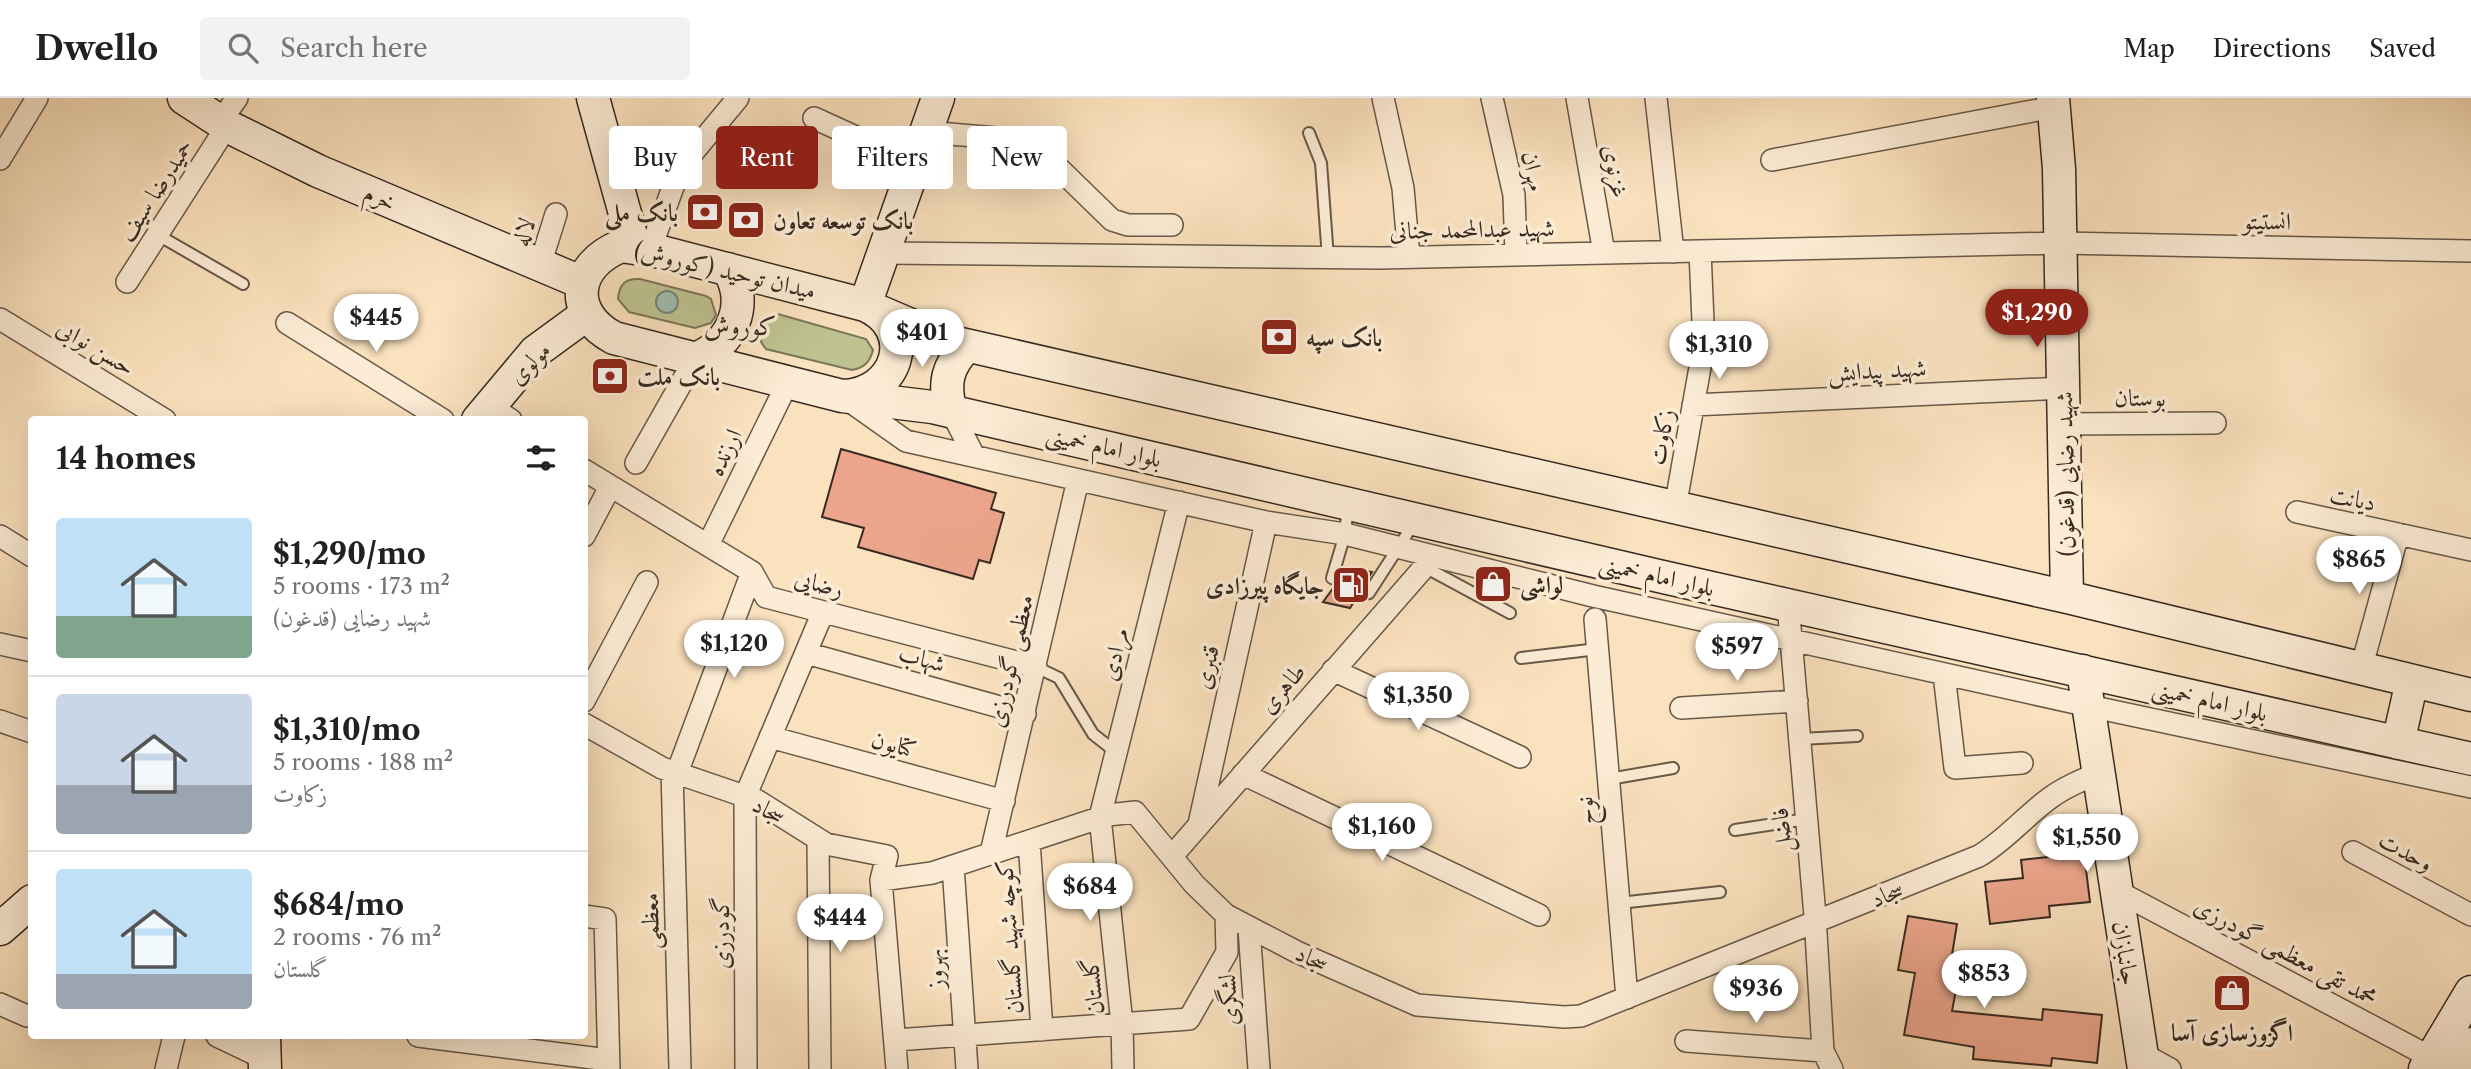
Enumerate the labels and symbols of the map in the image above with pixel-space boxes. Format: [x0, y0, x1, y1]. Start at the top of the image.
street label: حمیدرضا سیف [111, 133, 199, 247]
street label: غزنوی [1594, 142, 1635, 201]
street label: مهران [1515, 149, 1552, 194]
street label: خرم [357, 177, 400, 223]
bank icon: بانک ملی [684, 191, 726, 233]
place label: بانک ملی [604, 198, 678, 232]
bank icon: بانک توسعه تعاون [725, 199, 767, 241]
place label: بانک توسعه تعاون [773, 206, 913, 236]
street label: انستیتو [2241, 206, 2291, 237]
street label: شهید عبدالمحمد جنانی [1389, 213, 1555, 246]
street label: لاله [505, 214, 541, 250]
street label: میدان توحید (کوروش) [631, 235, 819, 306]
pin: $1,290 [1980, 289, 2094, 349]
pin: $445 [335, 294, 417, 354]
district label: کوروش [704, 310, 776, 343]
pin: $401 [881, 310, 963, 369]
street label: حسن نوابی [50, 312, 140, 384]
bank icon: بانک سپه [1258, 316, 1300, 358]
pin: $1,310 [1662, 322, 1776, 381]
place label: بانک سپه [1306, 323, 1382, 354]
street label: مولوی [502, 336, 557, 391]
street label: شهید پیدایش [1827, 353, 1927, 390]
bank icon: بانک ملت [589, 355, 631, 397]
place label: بانک ملت [637, 362, 720, 391]
street label: بوستان [2114, 383, 2166, 413]
street label: (قدغون) شهید رضایی [2049, 391, 2082, 557]
street label: زکاوت [1642, 407, 1680, 467]
street label: بلوار امام خمینی [1042, 419, 1165, 480]
street label: ارزنده [700, 424, 748, 480]
street label: دیانت [2327, 479, 2378, 518]
pin: $865 [2318, 536, 2400, 596]
street label: بلوار امام خمینی [1595, 548, 1718, 609]
street label: رضایی [791, 563, 846, 604]
shop icon: لواشی [1472, 563, 1514, 605]
fuel station icon: جایگاه پیرزادی [1330, 564, 1372, 606]
place label: جایگاه پیرزادی [1206, 570, 1324, 604]
place label: لواشی [1520, 570, 1563, 602]
street label: معظمی گودرزی [981, 592, 1042, 731]
pin: $1,120 [677, 620, 791, 680]
street label: مرادی [1093, 624, 1138, 684]
pin: $597 [1696, 624, 1778, 683]
street label: شهاب [895, 638, 948, 679]
street label: قنبری [1187, 642, 1226, 692]
street label: طاهری [1253, 657, 1312, 720]
pin: $1,350 [1361, 672, 1475, 732]
street label: بلوار امام خمینی [2148, 673, 2271, 734]
street label: کتایون [868, 724, 920, 765]
street label: سجاد [748, 789, 790, 831]
street label: نوح [1569, 795, 1608, 827]
pin: $1,160 [1325, 804, 1439, 863]
street label: فاضل [1765, 806, 1800, 854]
pin: $1,550 [2030, 814, 2144, 874]
street label: وحدت [2374, 825, 2438, 877]
street label: کوچه شهید گلستان [989, 859, 1032, 1015]
pin: $684 [1049, 864, 1131, 923]
street label: سجاد [1866, 874, 1908, 914]
street label: محمد تقی معظمی گودرزی [2188, 891, 2382, 1014]
street label: معظمی [635, 892, 668, 949]
pin: $444 [799, 894, 881, 954]
street label: گودرزی [706, 897, 736, 969]
street label: جانبازان [2107, 919, 2145, 987]
street label: سجاد [1291, 938, 1333, 978]
street label: بهروز [918, 948, 951, 992]
pin: $853 [1943, 950, 2025, 1010]
street label: گلستان [1075, 956, 1109, 1016]
pin: $936 [1715, 965, 1797, 1025]
shop icon: اگزوزسازی آسا [2211, 972, 2253, 1014]
street label: لشگری [1212, 973, 1245, 1027]
place label: اگزوزسازی آسا [2171, 1017, 2293, 1048]

